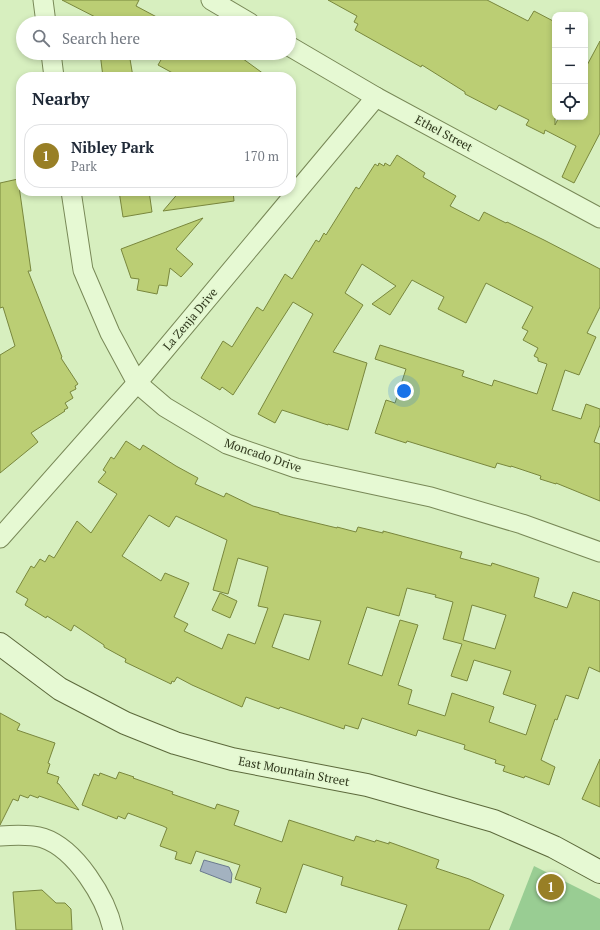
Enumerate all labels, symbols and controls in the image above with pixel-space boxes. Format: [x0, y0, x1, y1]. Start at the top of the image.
map controls [552, 12, 588, 120]
button: + [552, 12, 588, 48]
search box [16, 16, 296, 60]
icon: search [30, 27, 52, 49]
text: Search here [62, 28, 140, 48]
button: − [552, 48, 588, 84]
button: locate [552, 84, 588, 120]
text: Nearby [32, 87, 90, 110]
street label: Ethel Street [413, 112, 476, 155]
text: Nibley Park [71, 137, 154, 157]
text: 1 [42, 147, 50, 165]
text: 170 m [244, 147, 279, 165]
text: Park [71, 157, 97, 175]
street label: La Zenja Drive [160, 285, 220, 353]
your location [394, 381, 414, 401]
street label: Moncado Drive [222, 435, 304, 475]
street label: East Mountain Street [237, 753, 351, 789]
pin: 1 [538, 872, 564, 902]

